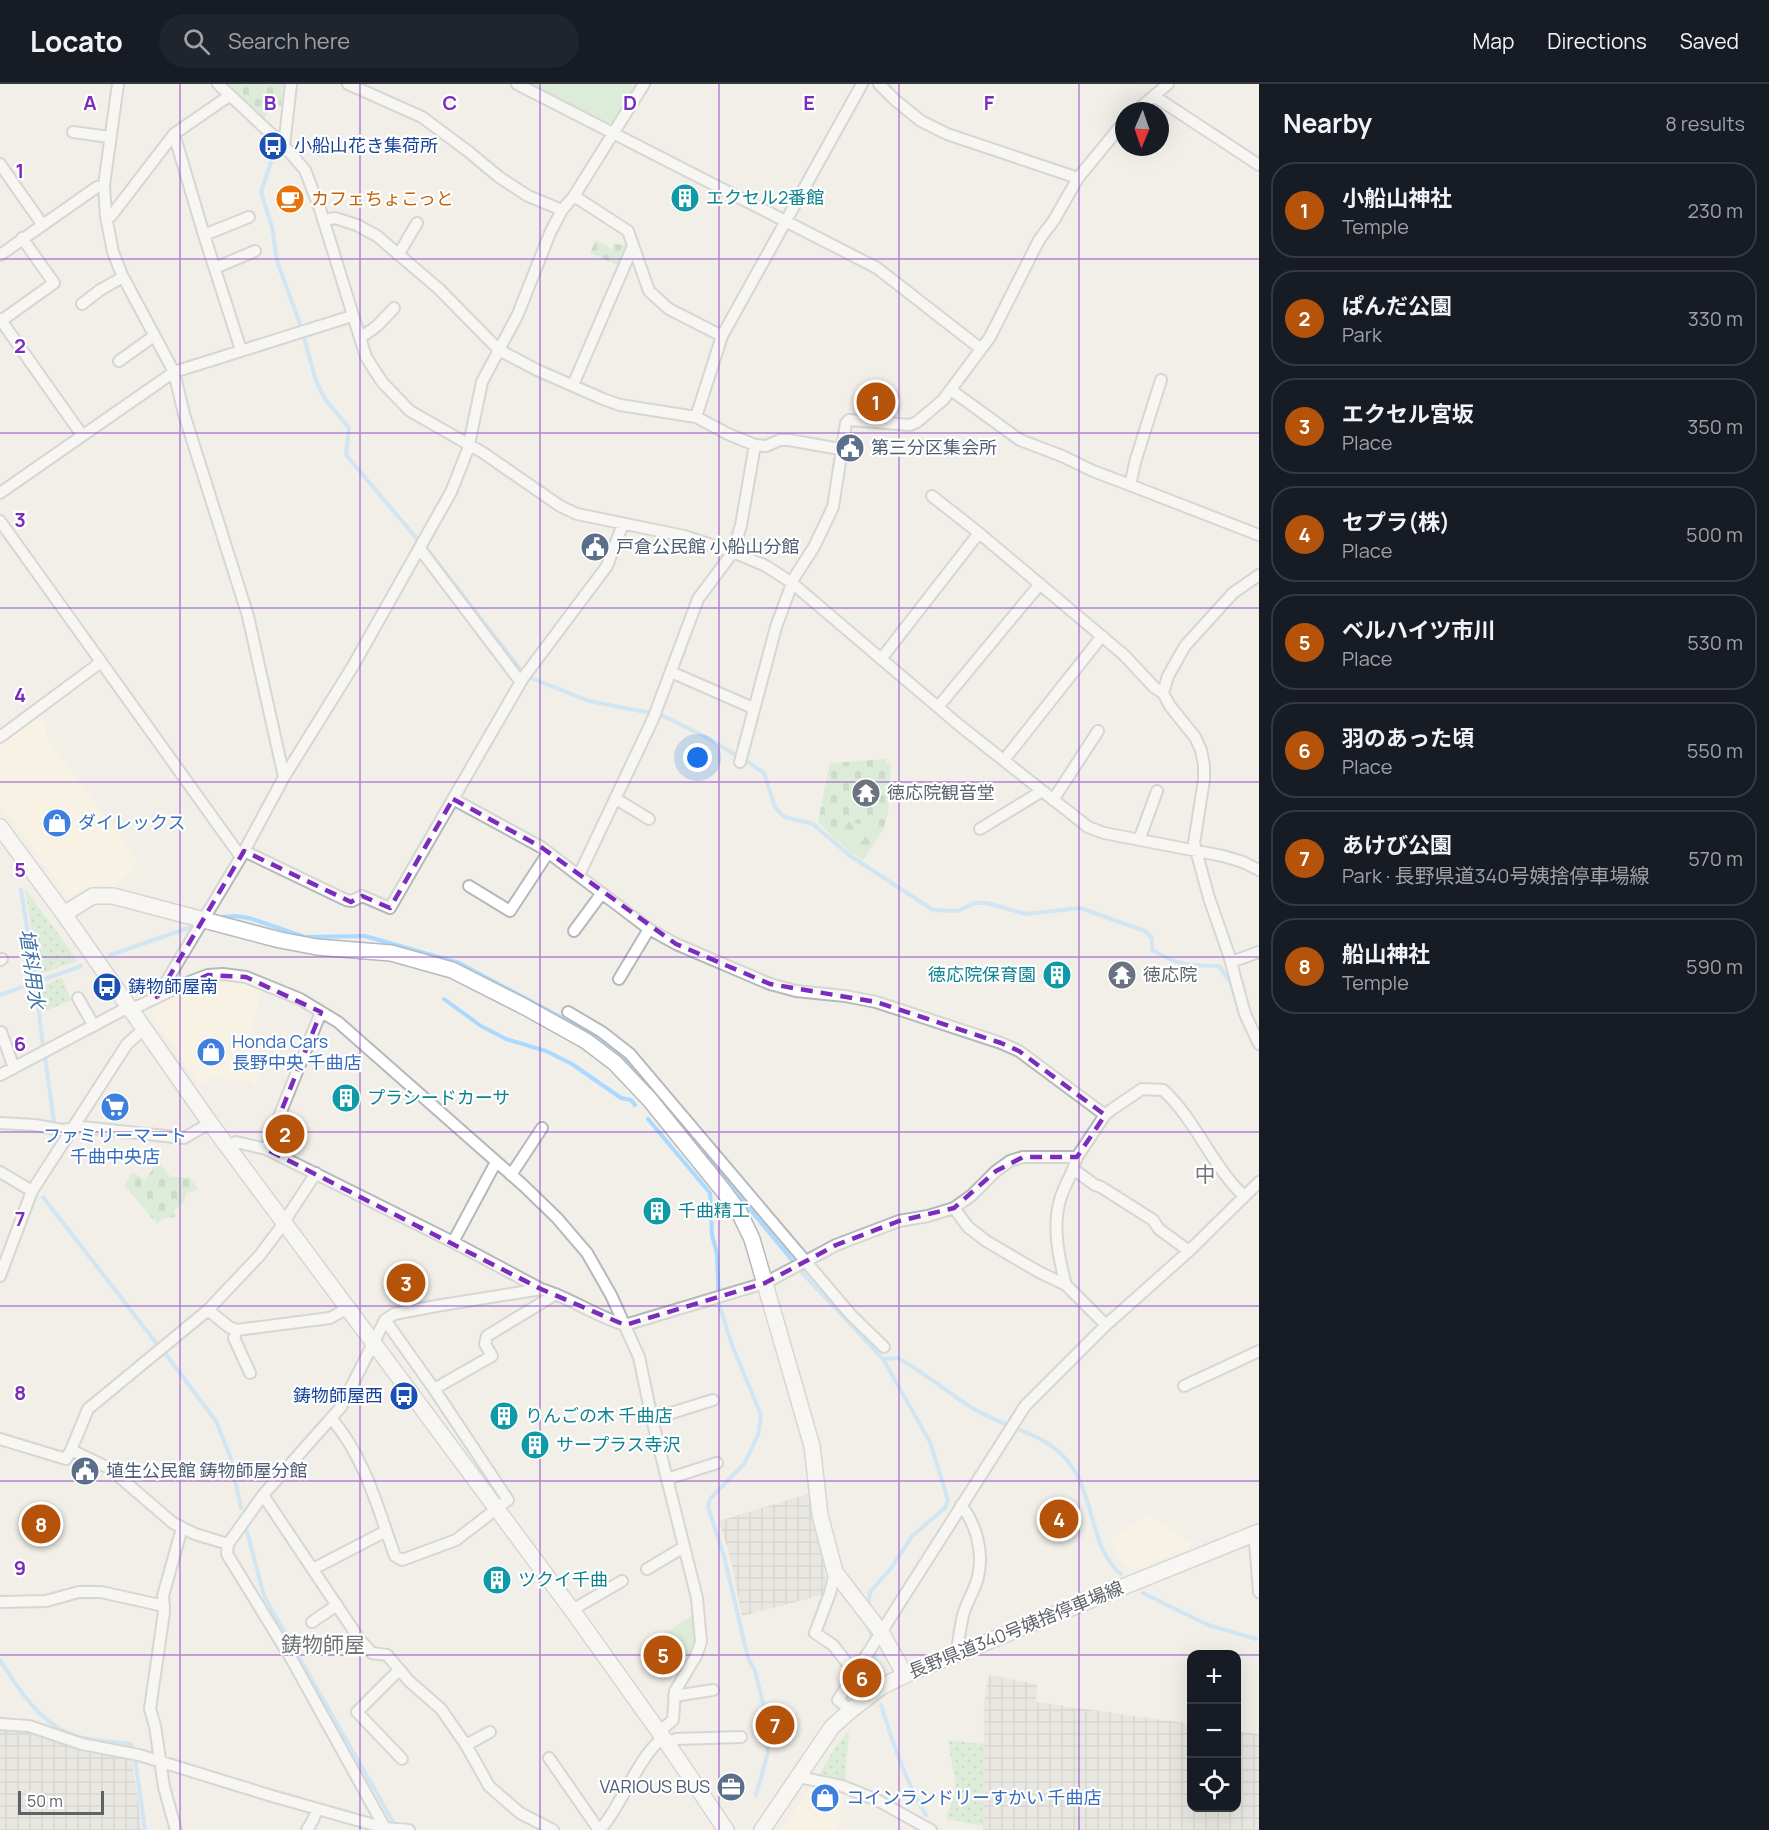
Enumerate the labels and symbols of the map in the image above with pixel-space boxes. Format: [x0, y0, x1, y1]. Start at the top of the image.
text: A [83, 89, 97, 116]
text: B [264, 89, 277, 116]
text: C [443, 89, 457, 116]
text: D [623, 89, 637, 116]
text: E [803, 89, 815, 116]
text: F [984, 89, 995, 116]
north arrow [1115, 102, 1169, 156]
bus stop icon: 小船山花き集荷所 [257, 130, 289, 162]
place label: 小船山花き集荷所 [294, 133, 438, 157]
text: 1 [16, 157, 24, 184]
building icon: エクセル2番館 [669, 182, 701, 214]
cafe icon: カフェちょこっと [274, 183, 306, 215]
place label: エクセル2番館 [706, 185, 824, 209]
place label: カフェちょこっと [311, 186, 454, 210]
text: 2 [14, 332, 26, 359]
pin: 1 [856, 380, 896, 424]
public building icon: 第三分区集会所 [834, 432, 866, 464]
place label: 第三分区集会所 [871, 435, 997, 459]
text: 3 [14, 506, 26, 533]
public building icon: 戸倉公民館 小船山分館 [579, 531, 611, 563]
place label: 戸倉公民館 小船山分館 [616, 534, 800, 558]
text: 4 [14, 681, 26, 708]
your location [683, 743, 712, 772]
temple icon: 徳応院観音堂 [850, 777, 882, 809]
place label: 徳応院観音堂 [887, 780, 995, 804]
shop icon: ダイレックス [41, 807, 73, 839]
place label: ダイレックス [78, 810, 185, 834]
text: 5 [14, 856, 26, 883]
water label: 埴科用水 [14, 927, 52, 1012]
building icon: 徳応院保育園 [1041, 959, 1073, 991]
temple icon: 徳応院 [1106, 959, 1138, 991]
place label: 徳応院保育園 [928, 962, 1036, 986]
place label: 徳応院 [1143, 962, 1197, 986]
bus stop icon: 鋳物師屋南 [91, 971, 123, 1003]
place label: 鋳物師屋南 [128, 974, 218, 998]
place label: Honda Cars 長野中央 千曲店 [232, 1029, 362, 1074]
text: 6 [14, 1030, 26, 1057]
shop icon: Honda Cars 長野中央 千曲店 [195, 1036, 227, 1068]
building icon: プラシードカーサ [330, 1082, 362, 1114]
place label: プラシードカーサ [367, 1085, 510, 1109]
supermarket icon: ファミリーマート 千曲中央店 [99, 1091, 131, 1123]
pin: 2 [266, 1112, 304, 1156]
place label: ファミリーマート 千曲中央店 [43, 1123, 187, 1168]
district label: 中 [1195, 1160, 1216, 1188]
building icon: 千曲精工 [641, 1195, 673, 1227]
place label: 千曲精工 [678, 1198, 750, 1222]
text: 7 [15, 1205, 25, 1232]
pin: 3 [386, 1260, 426, 1306]
text: 8 [14, 1379, 26, 1406]
bus stop icon: 鋳物師屋西 [388, 1380, 420, 1412]
place label: 鋳物師屋西 [293, 1383, 383, 1407]
building icon: りんごの木 千曲店 [488, 1400, 520, 1432]
place label: りんごの木 千曲店 [525, 1403, 673, 1427]
building icon: サープラス寺沢 [519, 1429, 551, 1461]
place label: サープラス寺沢 [556, 1432, 681, 1456]
public building icon: 埴生公民館 鋳物師屋分館 [69, 1455, 101, 1487]
place label: 埴生公民館 鋳物師屋分館 [106, 1458, 308, 1482]
pin: 4 [1040, 1496, 1078, 1542]
pin: 8 [22, 1502, 60, 1546]
text: 9 [14, 1554, 26, 1581]
building icon: ツクイ千曲 [481, 1564, 513, 1596]
place label: ツクイ千曲 [518, 1567, 608, 1591]
street label: 長野県道340号姨捨停車場線 [905, 1575, 1127, 1683]
district label: 鋳物師屋 [281, 1630, 365, 1658]
pin: 5 [644, 1632, 682, 1678]
pin: 6 [842, 1656, 882, 1700]
pin: 7 [756, 1702, 794, 1748]
office icon: VARIOUS BUS [715, 1771, 747, 1803]
place label: VARIOUS BUS [599, 1774, 710, 1798]
shop icon: コインランドリーすかい 千曲店 [809, 1782, 841, 1814]
place label: コインランドリーすかい 千曲店 [846, 1785, 1102, 1809]
scale bar [18, 1788, 104, 1816]

